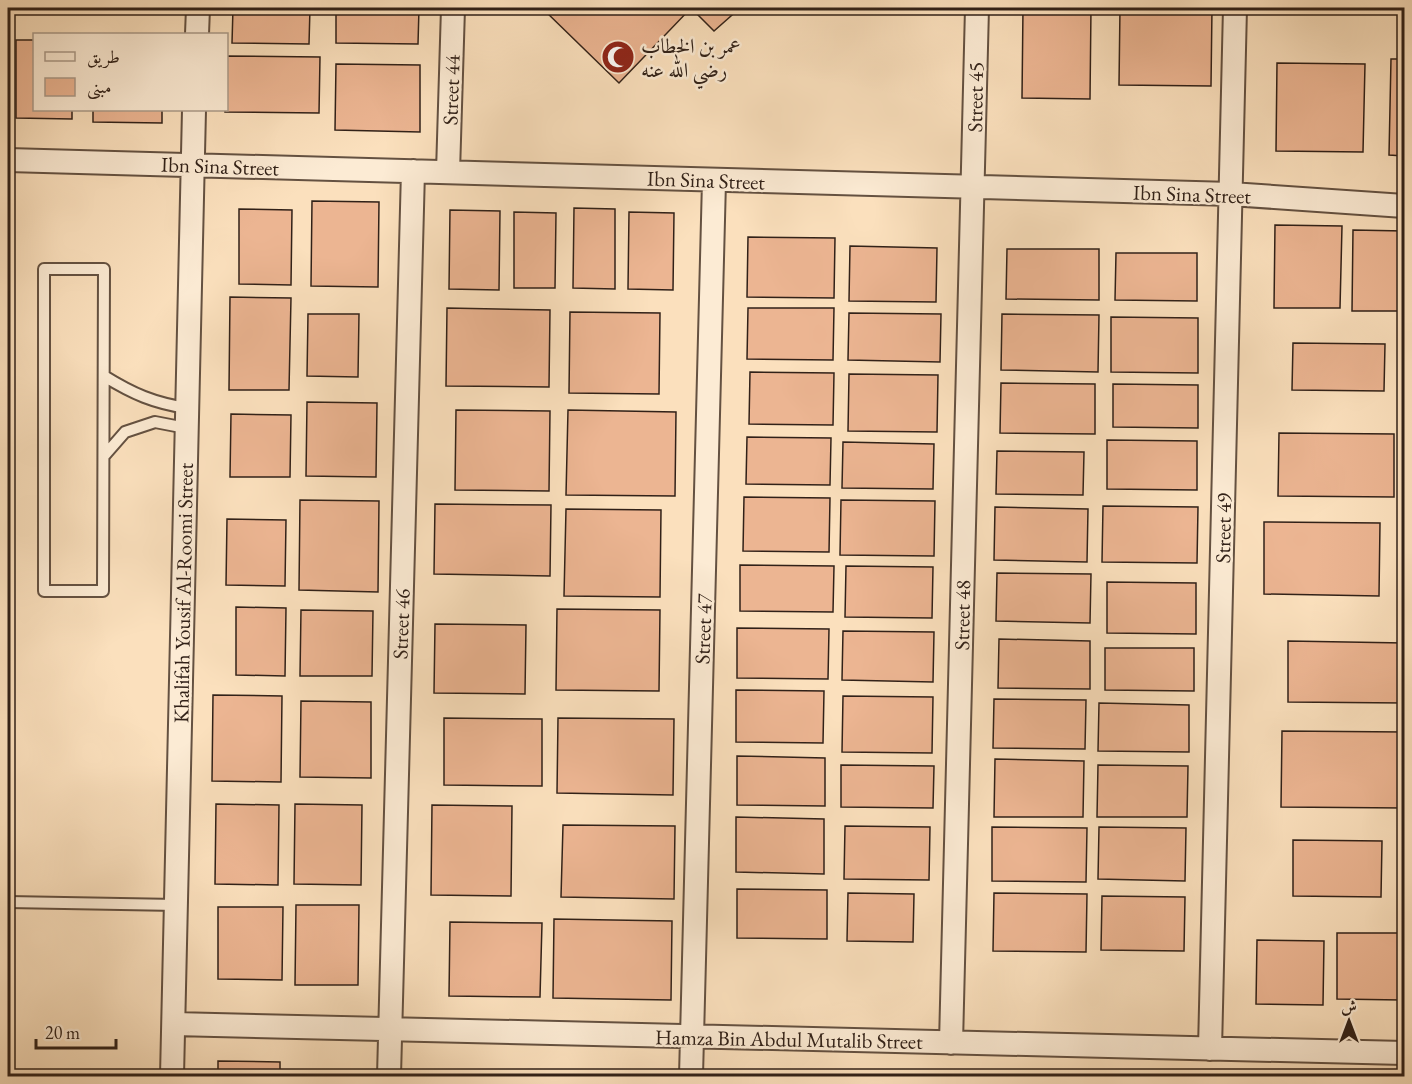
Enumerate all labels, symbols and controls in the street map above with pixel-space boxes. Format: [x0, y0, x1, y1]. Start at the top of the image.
place label: عمر بن الخطاب رضي الله عنه [641, 32, 741, 90]
legend [33, 33, 228, 111]
mosque icon: عمر بن الخطاب رضي الله عنه [600, 39, 636, 75]
text: طريق [87, 45, 120, 69]
street label: Street 44 [436, 53, 466, 126]
street label: Street 45 [961, 62, 989, 132]
text: مبنى [87, 75, 112, 100]
street label: Ibn Sina Street [161, 150, 280, 182]
street label: Ibn Sina Street [647, 164, 766, 196]
street label: Ibn Sina Street [1133, 178, 1252, 210]
street label: Khalifah Yousif Al-Roomi Street [167, 462, 199, 723]
street label: Street 49 [1209, 493, 1237, 563]
street label: Street 48 [948, 580, 976, 650]
street label: Street 46 [386, 588, 416, 660]
street label: Street 47 [688, 592, 718, 665]
north arrow [1319, 991, 1379, 1051]
text: ش [1341, 996, 1357, 1017]
scale bar [36, 1012, 116, 1050]
text: 20 m [45, 1021, 80, 1044]
street label: Hamza Bin Abdul Mutalib Street [655, 1023, 923, 1055]

